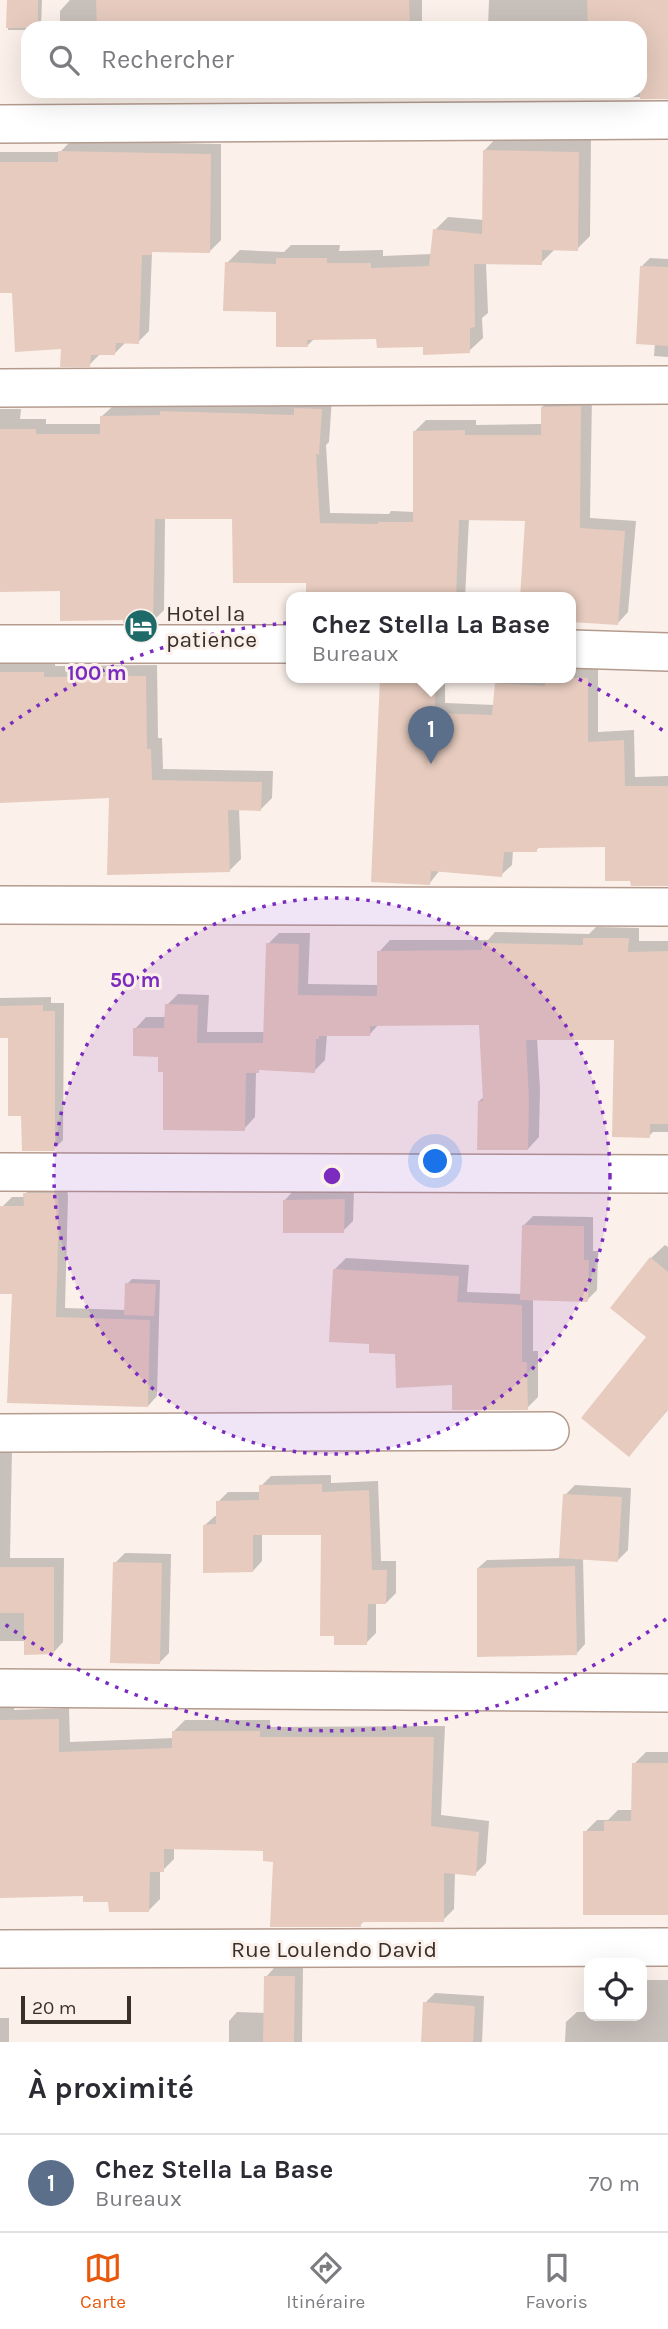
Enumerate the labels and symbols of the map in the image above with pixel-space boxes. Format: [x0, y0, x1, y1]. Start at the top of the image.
place label: Hotel la patience [166, 600, 257, 653]
hotel icon: Hotel la patience [122, 607, 160, 645]
text: 100 m [67, 661, 127, 685]
pin: 1 [408, 706, 454, 764]
text: 50 m [110, 968, 160, 992]
your location [418, 1144, 452, 1178]
centre of rings [320, 1164, 344, 1188]
street label: Rue Loulendo David [231, 1936, 437, 1963]
scale bar [21, 1993, 131, 2025]

